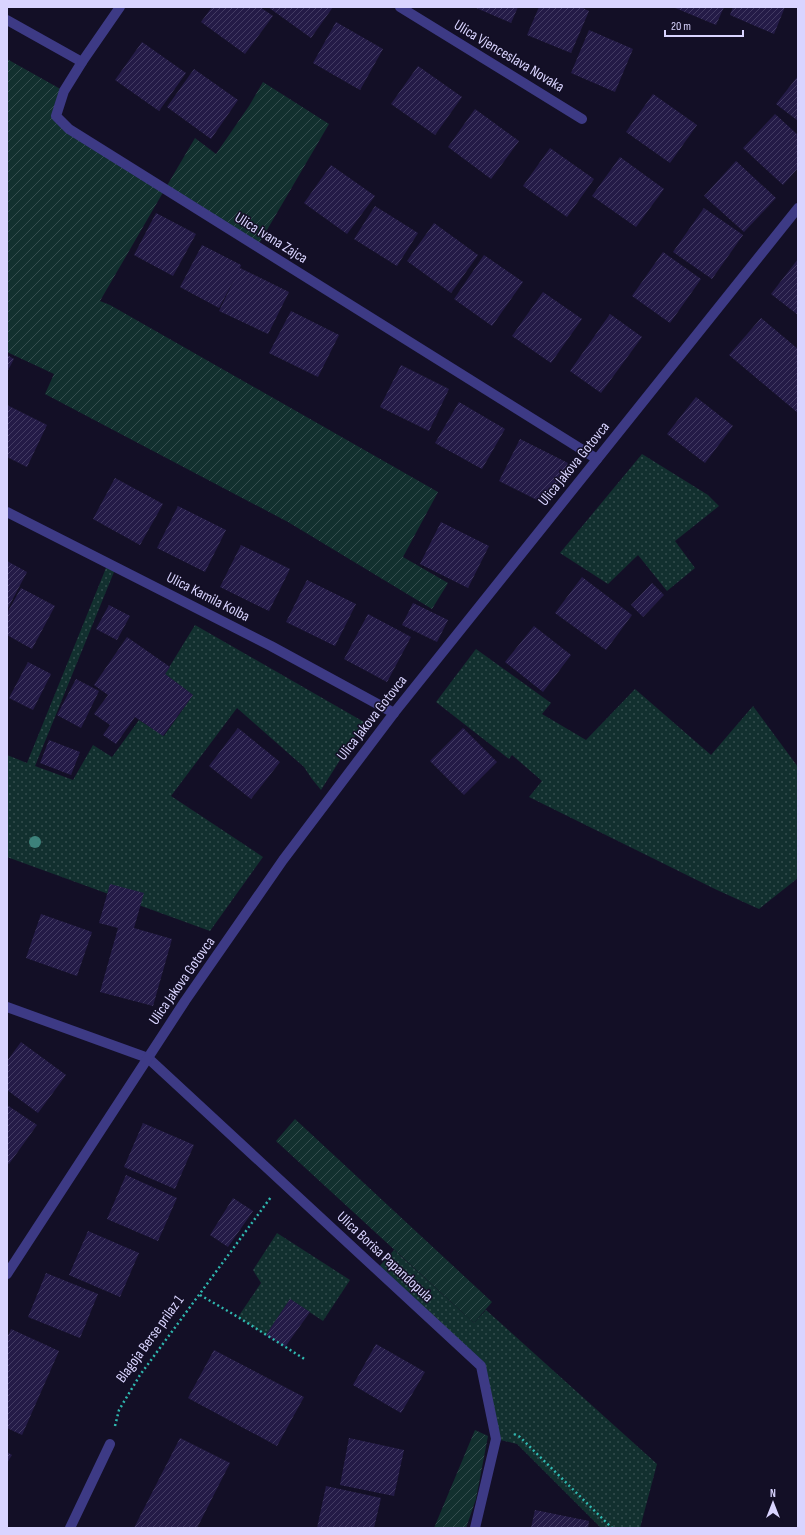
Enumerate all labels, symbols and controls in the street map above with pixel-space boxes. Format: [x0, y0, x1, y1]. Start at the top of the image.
scale bar [665, 12, 743, 38]
street label: Ulica Vjenceslava Novaka [450, 16, 568, 97]
text: 20 m [671, 19, 691, 34]
street label: Ulica Ivana Zajca [231, 208, 311, 268]
street label: Ulica Jakova Gotovca [534, 418, 614, 510]
street label: Ulica Kamila Kolba [163, 568, 253, 626]
street label: Ulica Jakova Gotovca [333, 671, 411, 764]
street label: Ulica Jakova Gotovca [145, 933, 219, 1029]
street label: Ulica Borisa Papandopula [333, 1208, 437, 1307]
street label: Blagoja Berse prilaz 1 [112, 1291, 189, 1387]
north arrow [753, 1483, 793, 1523]
text: N [770, 1487, 776, 1500]

